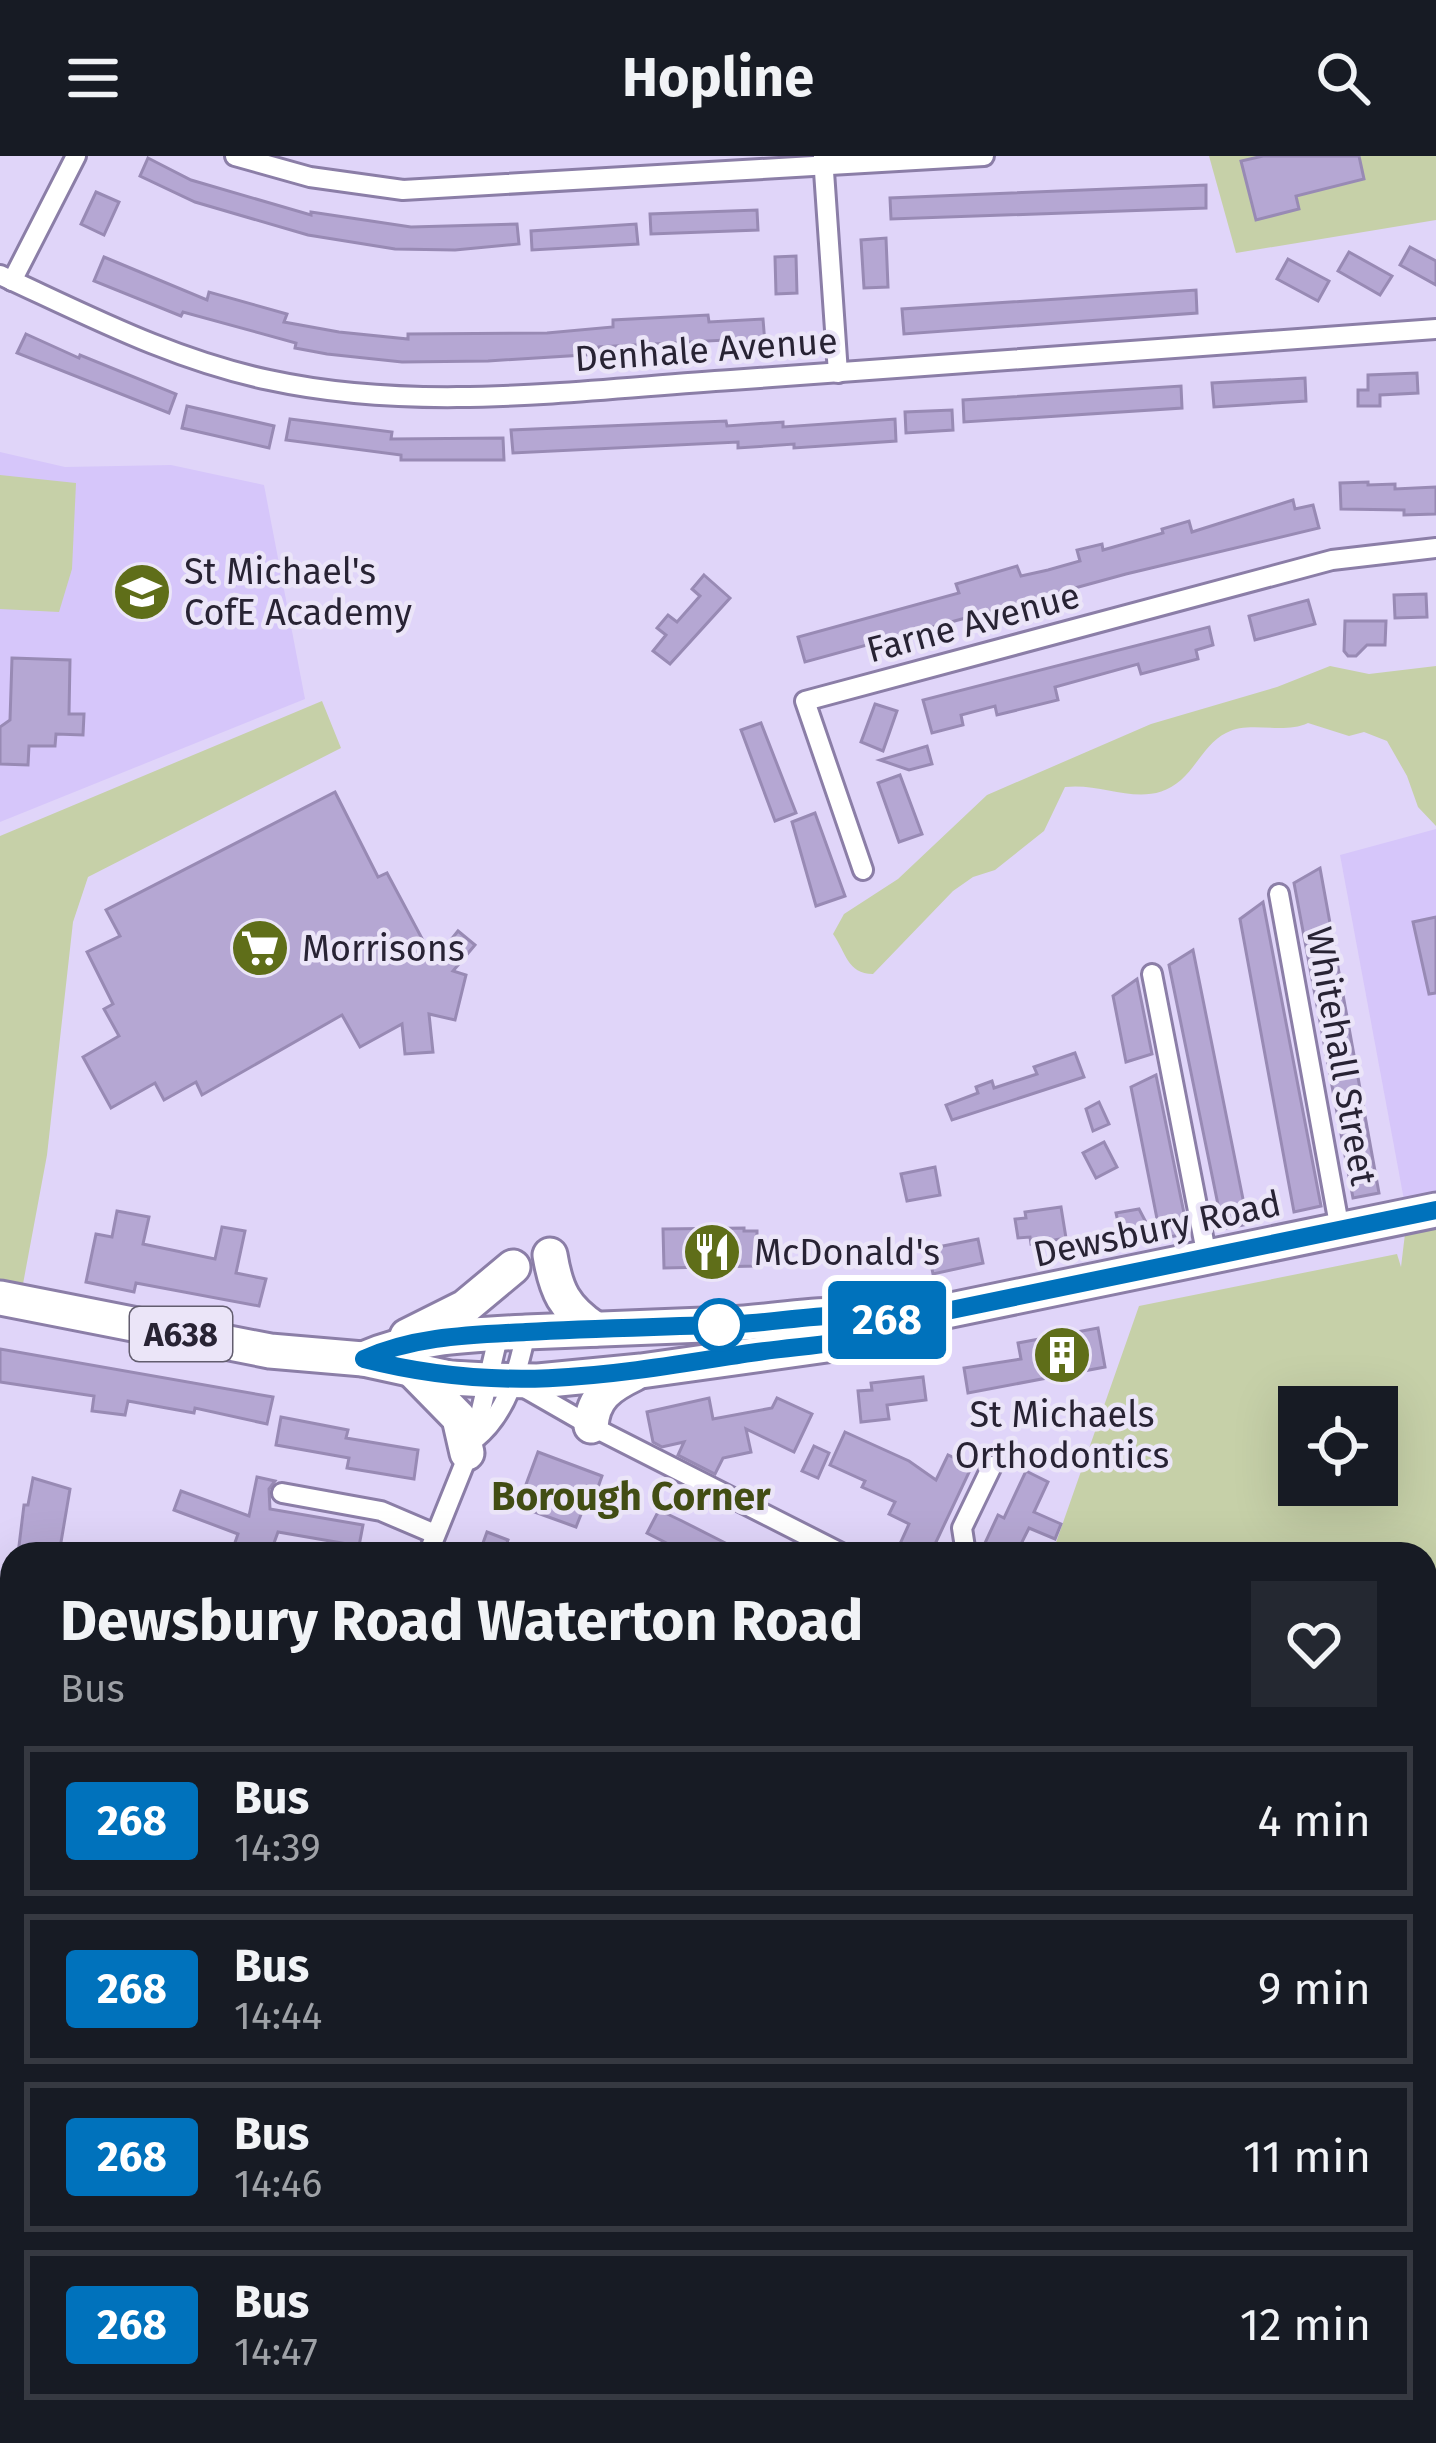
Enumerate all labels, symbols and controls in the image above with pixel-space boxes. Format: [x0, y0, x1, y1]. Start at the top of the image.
icon: menu [60, 45, 126, 111]
icon: search [1310, 45, 1376, 111]
text: Hopline [622, 46, 814, 110]
street label: Denhale Avenue [573, 319, 839, 381]
place label: St Michael's CofE Academy [184, 550, 412, 635]
school or university icon: St Michael's CofE Academy [111, 561, 173, 623]
street label: Farne Avenue [862, 573, 1085, 673]
supermarket icon: Morrisons [229, 917, 291, 979]
street label: Whitehall Street [1297, 923, 1385, 1189]
place label: Morrisons [302, 927, 465, 971]
street label: Dewsbury Road [1029, 1181, 1285, 1277]
restaurant icon: McDonald's [681, 1221, 743, 1283]
place label: McDonald's [754, 1231, 940, 1275]
line badge: 268 [818, 1281, 956, 1359]
text: 268 [852, 1295, 922, 1345]
unlabelled marker [694, 1300, 744, 1350]
road number: A638 [130, 1307, 232, 1361]
building icon: St Michaels Orthodontics [1031, 1324, 1093, 1386]
map controls [1278, 1386, 1398, 1506]
button: locate [1278, 1386, 1398, 1506]
place label: St Michaels Orthodontics [955, 1393, 1169, 1478]
district label: Borough Corner [491, 1474, 771, 1520]
button: heart [1251, 1581, 1377, 1707]
text: Dewsbury Road Waterton Road [60, 1587, 864, 1655]
text: Bus [60, 1666, 125, 1712]
text: Bus [234, 1771, 309, 1825]
text: 4 min [1258, 1794, 1371, 1848]
text: 268 [97, 1796, 167, 1846]
text: 14:39 [234, 1825, 321, 1871]
text: Bus [234, 1939, 309, 1993]
text: 9 min [1258, 1962, 1371, 2016]
text: 268 [97, 1964, 167, 2014]
text: 14:44 [234, 1993, 322, 2039]
text: Bus [234, 2107, 309, 2161]
text: 11 min [1243, 2130, 1371, 2184]
text: 268 [97, 2132, 167, 2182]
text: 14:46 [234, 2161, 322, 2207]
text: Bus [234, 2275, 309, 2329]
text: 12 min [1240, 2298, 1371, 2352]
text: 268 [97, 2300, 167, 2350]
text: 14:47 [234, 2329, 318, 2375]

